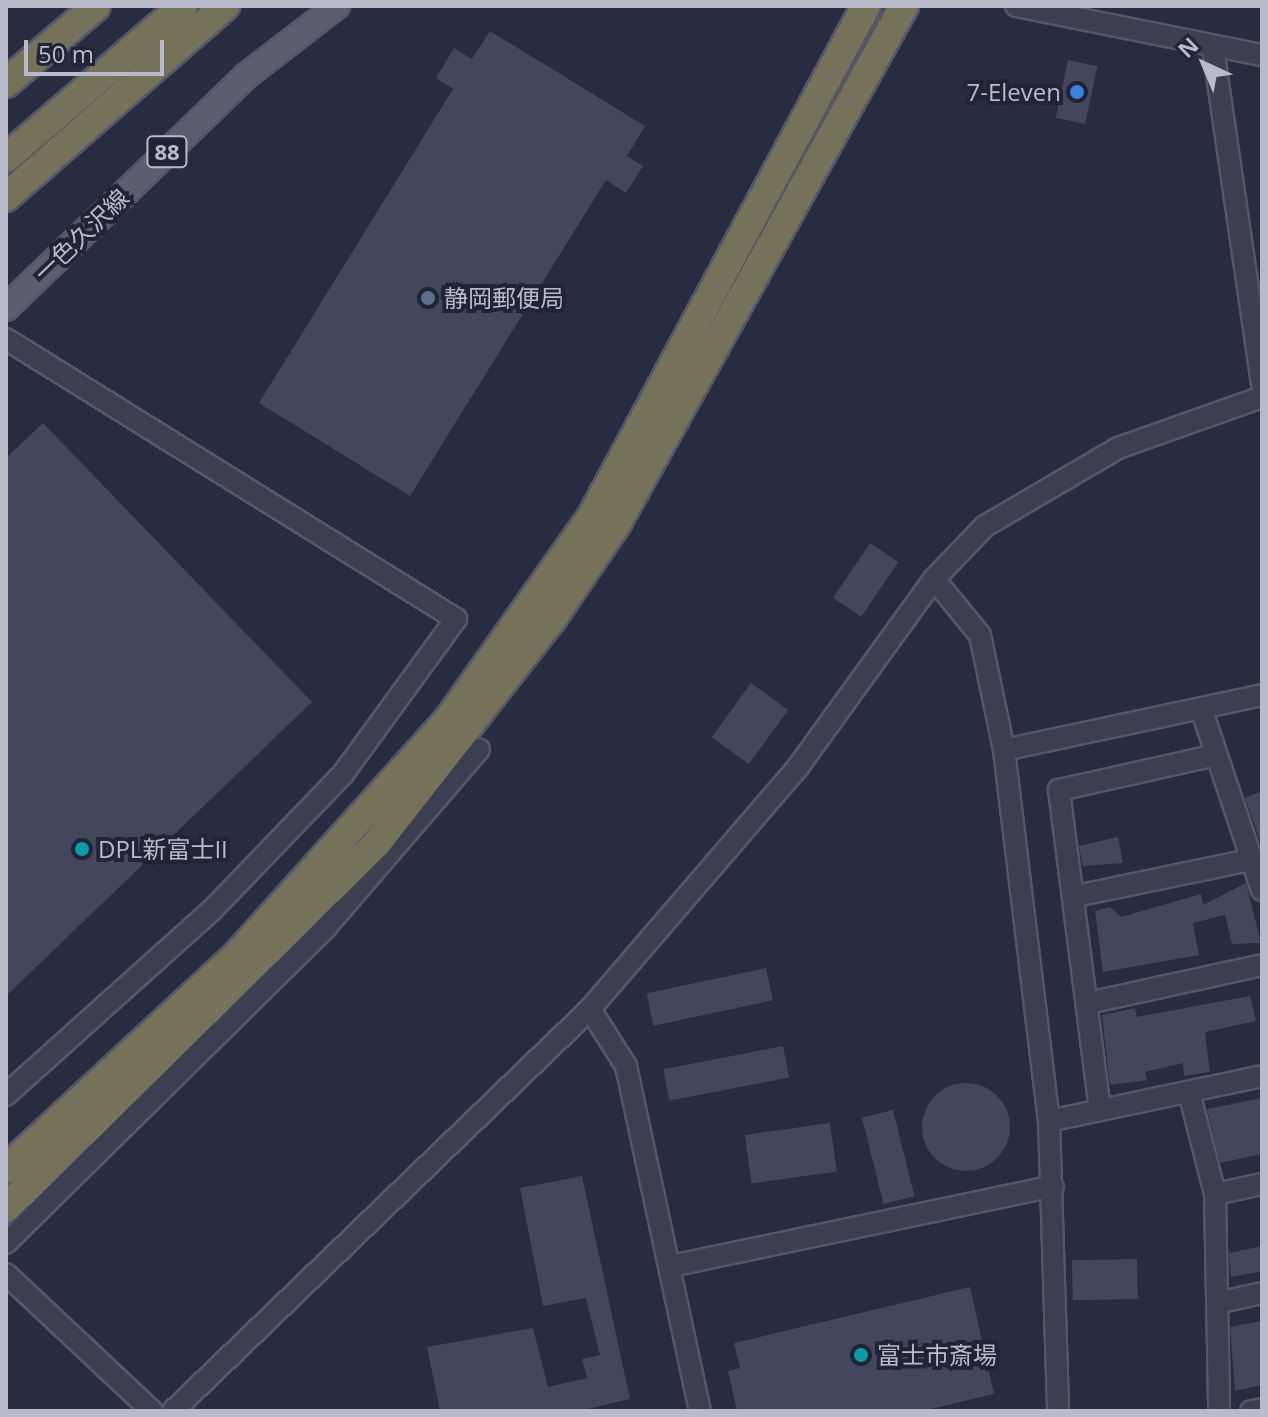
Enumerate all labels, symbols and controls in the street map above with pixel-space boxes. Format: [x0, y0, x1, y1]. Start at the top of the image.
scale bar [28, 24, 168, 74]
north arrow [1164, 24, 1244, 104]
text: N [1170, 30, 1204, 64]
text: 50 m [38, 37, 94, 70]
place label: 7-Eleven [966, 78, 1061, 106]
marker: 7-Eleven [1068, 83, 1086, 101]
road number: 88 [145, 134, 189, 170]
street label: 一色久沢線 [28, 183, 134, 287]
place label: 静岡郵便局 [444, 284, 564, 312]
marker: 静岡郵便局 [419, 289, 437, 307]
place label: DPL新富士II [98, 835, 228, 863]
marker: DPL新富士II [73, 840, 91, 858]
place label: 富士市斎場 [877, 1341, 997, 1369]
marker: 富士市斎場 [852, 1346, 870, 1364]

